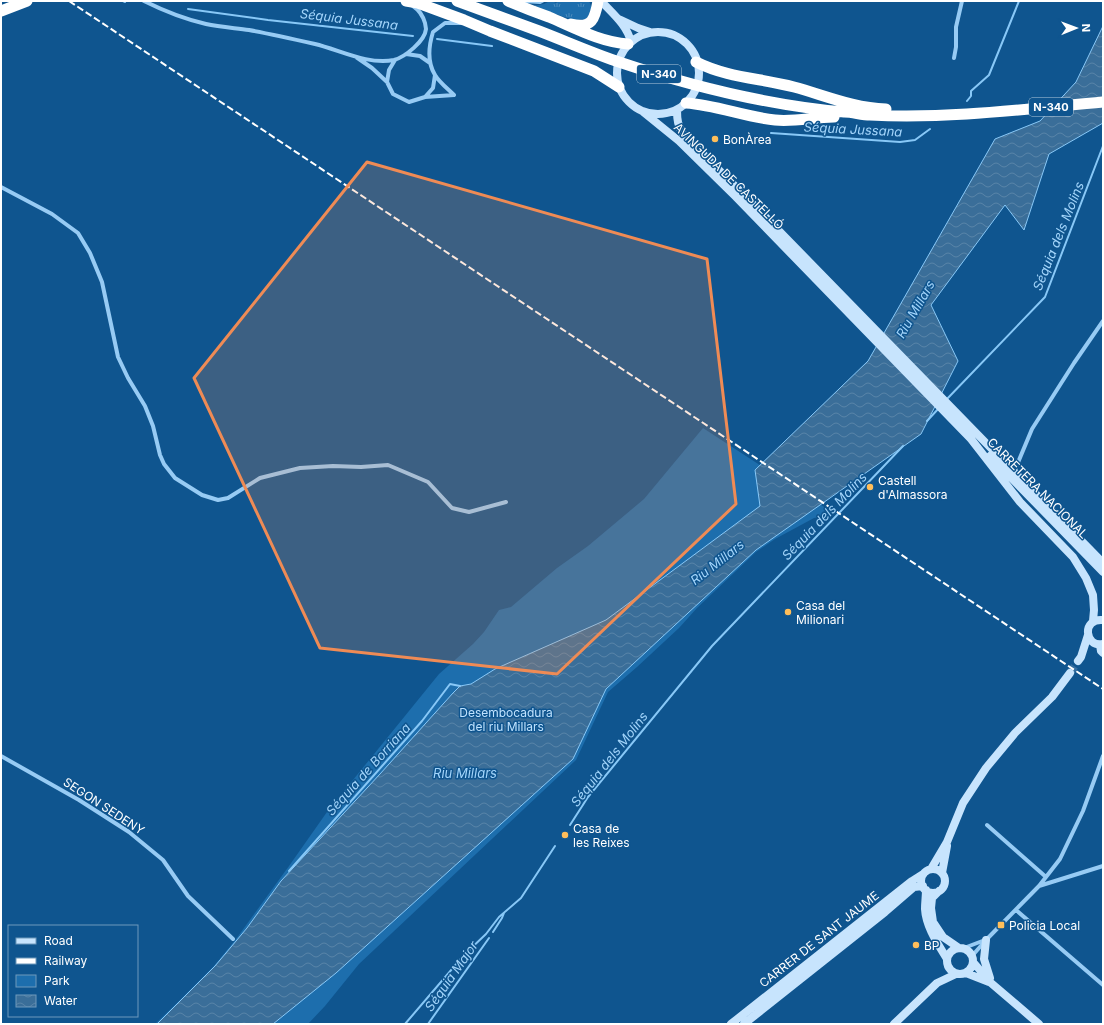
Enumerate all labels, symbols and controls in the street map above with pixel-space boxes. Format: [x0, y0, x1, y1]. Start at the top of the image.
water label: Séquia Jussana [299, 5, 399, 33]
north arrow [1056, 8, 1096, 48]
text: N [1079, 24, 1093, 32]
road number: N-340 [637, 65, 681, 83]
road number: N-340 [1029, 98, 1073, 116]
water label: Séquia Jussana [803, 118, 903, 140]
street label: AVINGUDA DE CASTELLÓ [671, 120, 787, 232]
place label: BonÀrea [723, 132, 772, 147]
marker: BonÀrea [710, 134, 720, 144]
water label: Séquia dels Molins [1029, 179, 1087, 293]
water label: Riu Millars [892, 277, 938, 341]
street label: CARRETERA NACIONAL [985, 435, 1092, 542]
water label: Séquia dels Molins [778, 469, 870, 563]
place label: Castell d'Almassora [878, 473, 948, 502]
marker: Castell d'Almassora [865, 482, 875, 492]
water label: Riu Millars [687, 536, 747, 588]
place label: Casa del Milionari [796, 598, 845, 627]
marker: Casa del Milionari [783, 607, 793, 617]
park label: Desembocadura del riu Millars [459, 705, 553, 734]
water label: Séquia dels Molins [567, 708, 651, 810]
water label: Séquia de Borriana [322, 720, 414, 818]
water label: Riu Millars [433, 765, 497, 781]
street label: SEGON SEDENY [61, 774, 147, 838]
place label: Casa de les Reixes [573, 821, 630, 850]
marker: Casa de les Reixes [560, 830, 570, 840]
street label: CARRER DE SANT JAUME [756, 888, 882, 990]
place label: Policia Local [1009, 918, 1080, 933]
marker: Policia Local [996, 920, 1006, 930]
legend [8, 925, 138, 1017]
text: Road [44, 933, 73, 948]
water label: Séquia Major [421, 937, 482, 1014]
place label: BP [924, 938, 940, 953]
marker: BP [911, 940, 921, 950]
text: Railway [44, 953, 88, 968]
text: Park [44, 973, 70, 988]
text: Water [44, 993, 78, 1008]

